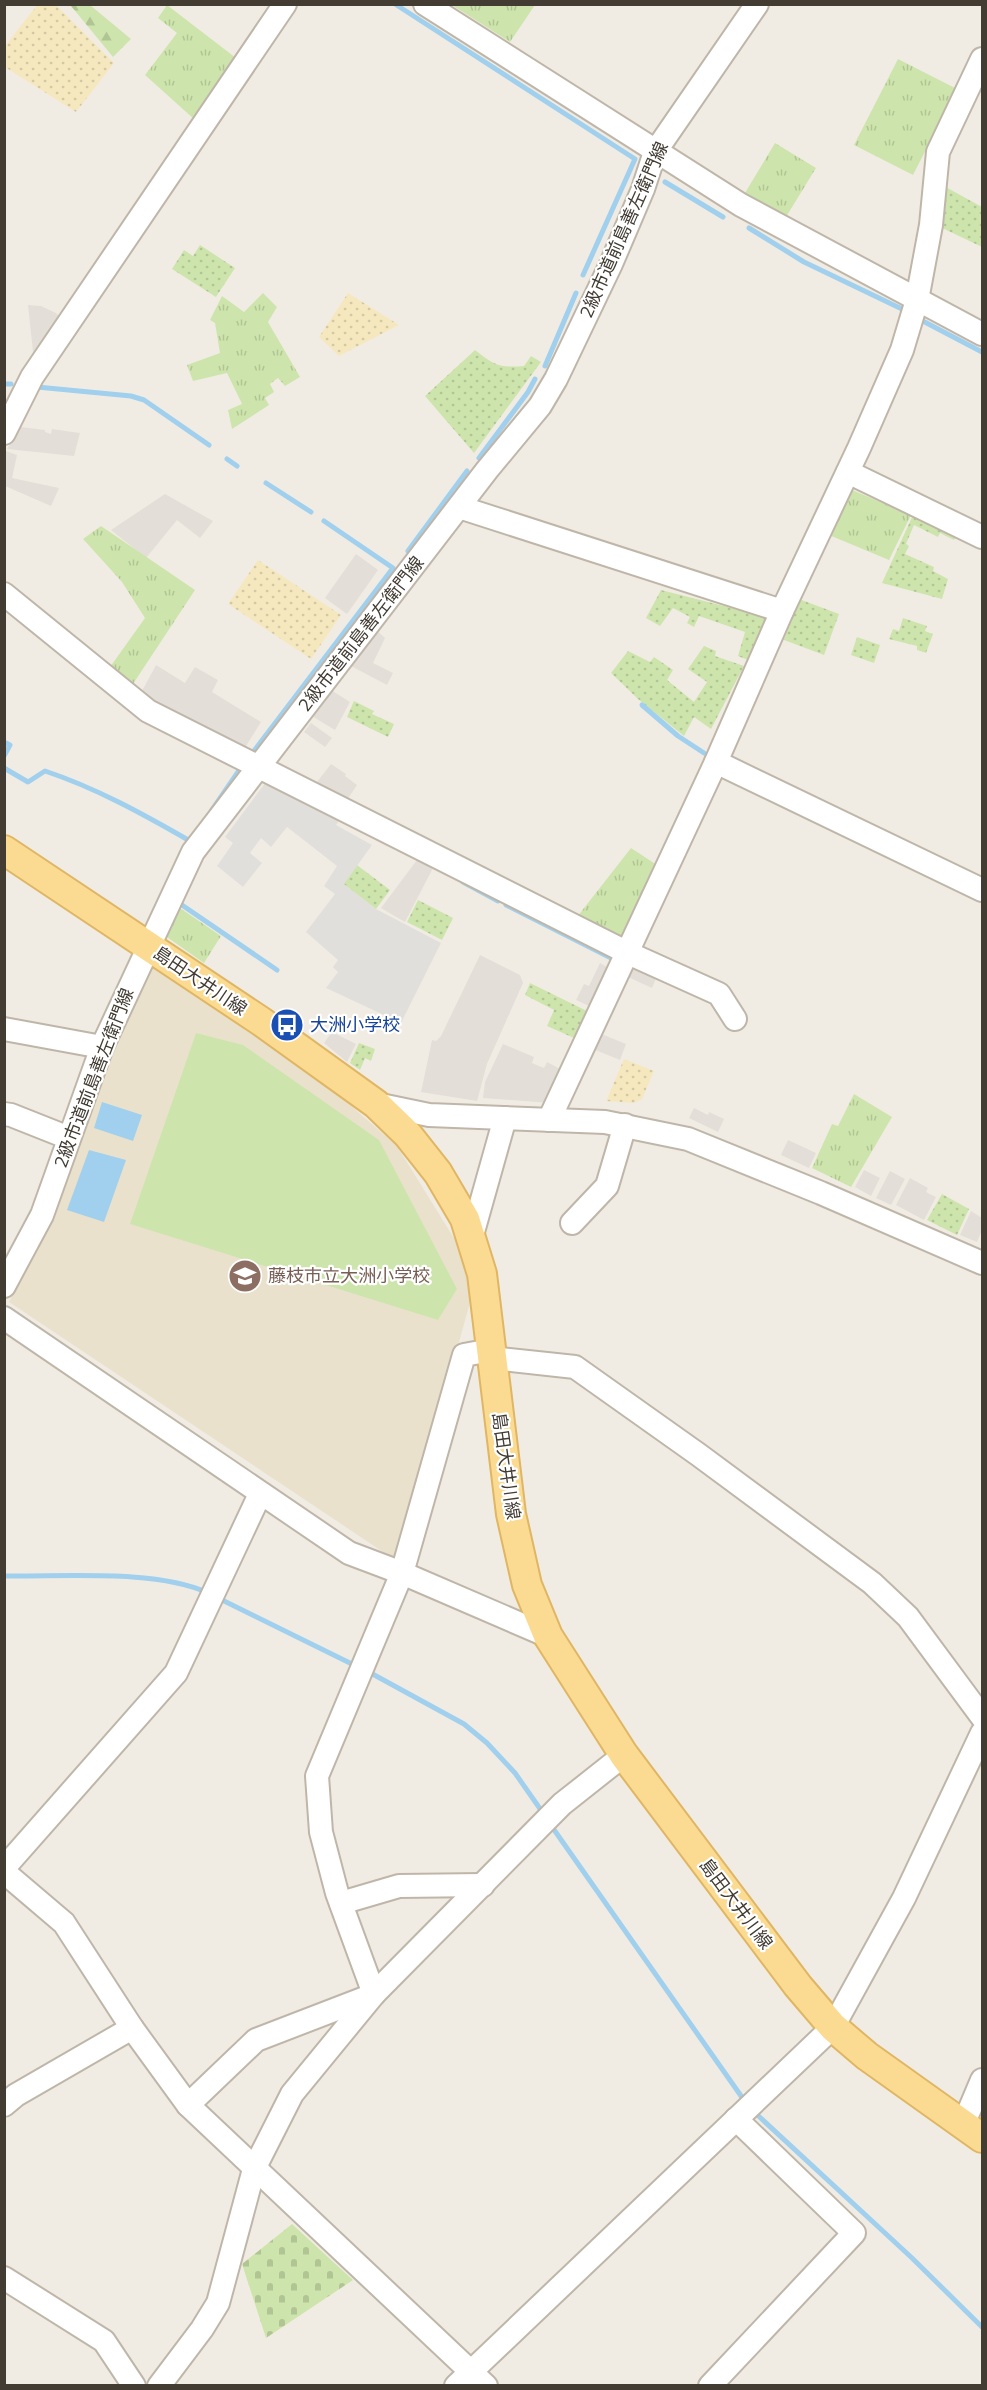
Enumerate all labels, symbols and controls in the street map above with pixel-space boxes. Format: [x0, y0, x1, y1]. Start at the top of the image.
street label: 2級市道前島善左衛門線 [574, 138, 674, 322]
street label: 2級市道前島善左衛門線 [293, 551, 429, 717]
street label: 島田大井川線 [149, 941, 251, 1021]
street label: 2級市道前島善左衛門線 [49, 985, 139, 1171]
bus stop icon: 大洲小学校 [269, 1007, 305, 1043]
place label: 大洲小学校 [310, 1013, 400, 1037]
school or university icon: 藤枝市立大洲小学校 [227, 1258, 263, 1294]
place label: 藤枝市立大洲小学校 [268, 1264, 430, 1288]
street label: 島田大井川線 [487, 1411, 525, 1521]
street label: 島田大井川線 [694, 1854, 778, 1954]

